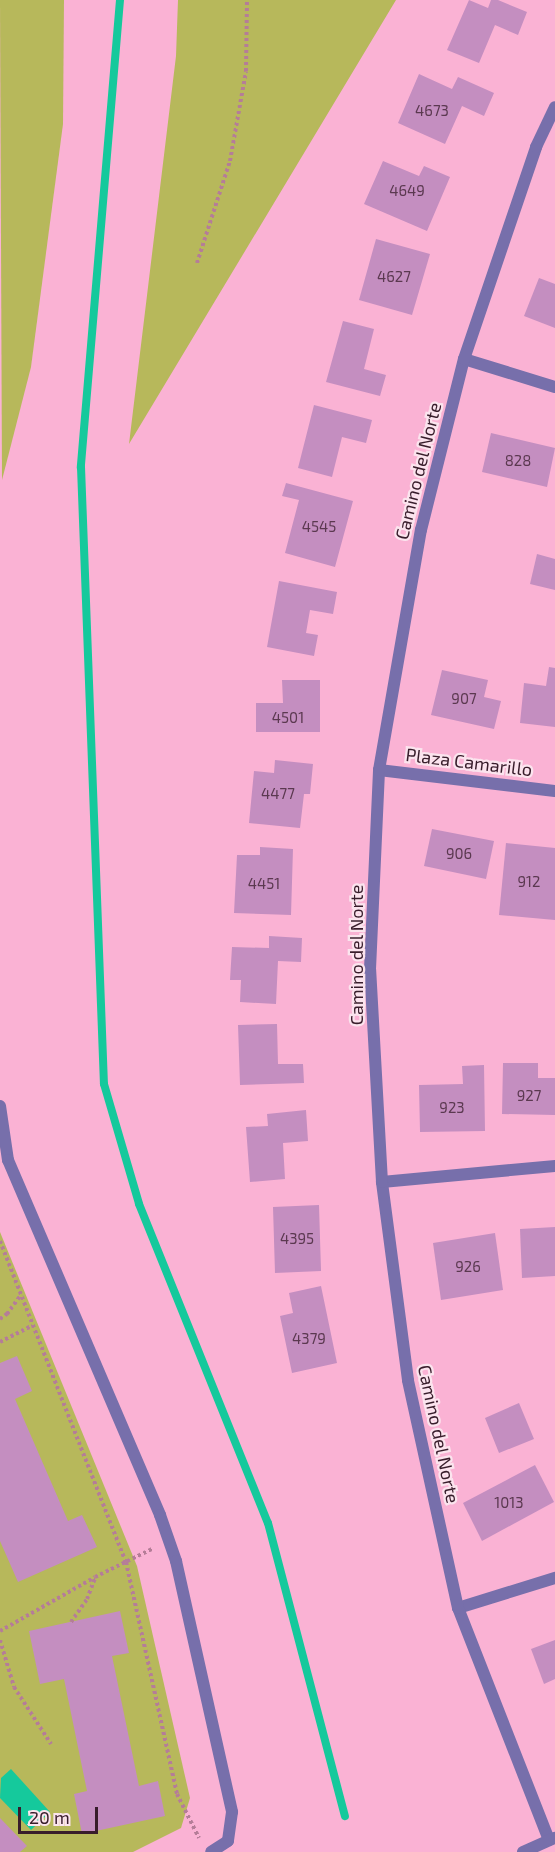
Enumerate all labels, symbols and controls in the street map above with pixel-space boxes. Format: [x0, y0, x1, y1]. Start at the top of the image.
house number: 4673 [415, 102, 449, 120]
house number: 4649 [389, 182, 425, 200]
house number: 4627 [377, 268, 411, 286]
street label: Camino del Norte [390, 400, 446, 542]
house number: 828 [505, 452, 531, 470]
house number: 4545 [302, 518, 336, 536]
house number: 907 [451, 690, 477, 708]
house number: 4501 [272, 709, 304, 727]
street label: Plaza Camarillo [405, 744, 533, 780]
house number: 4477 [261, 785, 295, 803]
house number: 906 [446, 845, 472, 863]
house number: 912 [518, 873, 540, 891]
house number: 4451 [248, 875, 280, 893]
street label: Camino del Norte [345, 884, 367, 1026]
house number: 927 [517, 1087, 541, 1105]
house number: 923 [439, 1099, 465, 1117]
house number: 4395 [280, 1230, 314, 1248]
house number: 926 [455, 1258, 481, 1276]
house number: 4379 [292, 1330, 326, 1348]
street label: Camino del Norte [414, 1363, 464, 1505]
house number: 1013 [494, 1494, 524, 1512]
scale bar [21, 1795, 100, 1833]
text: 20 m [29, 1806, 70, 1828]

